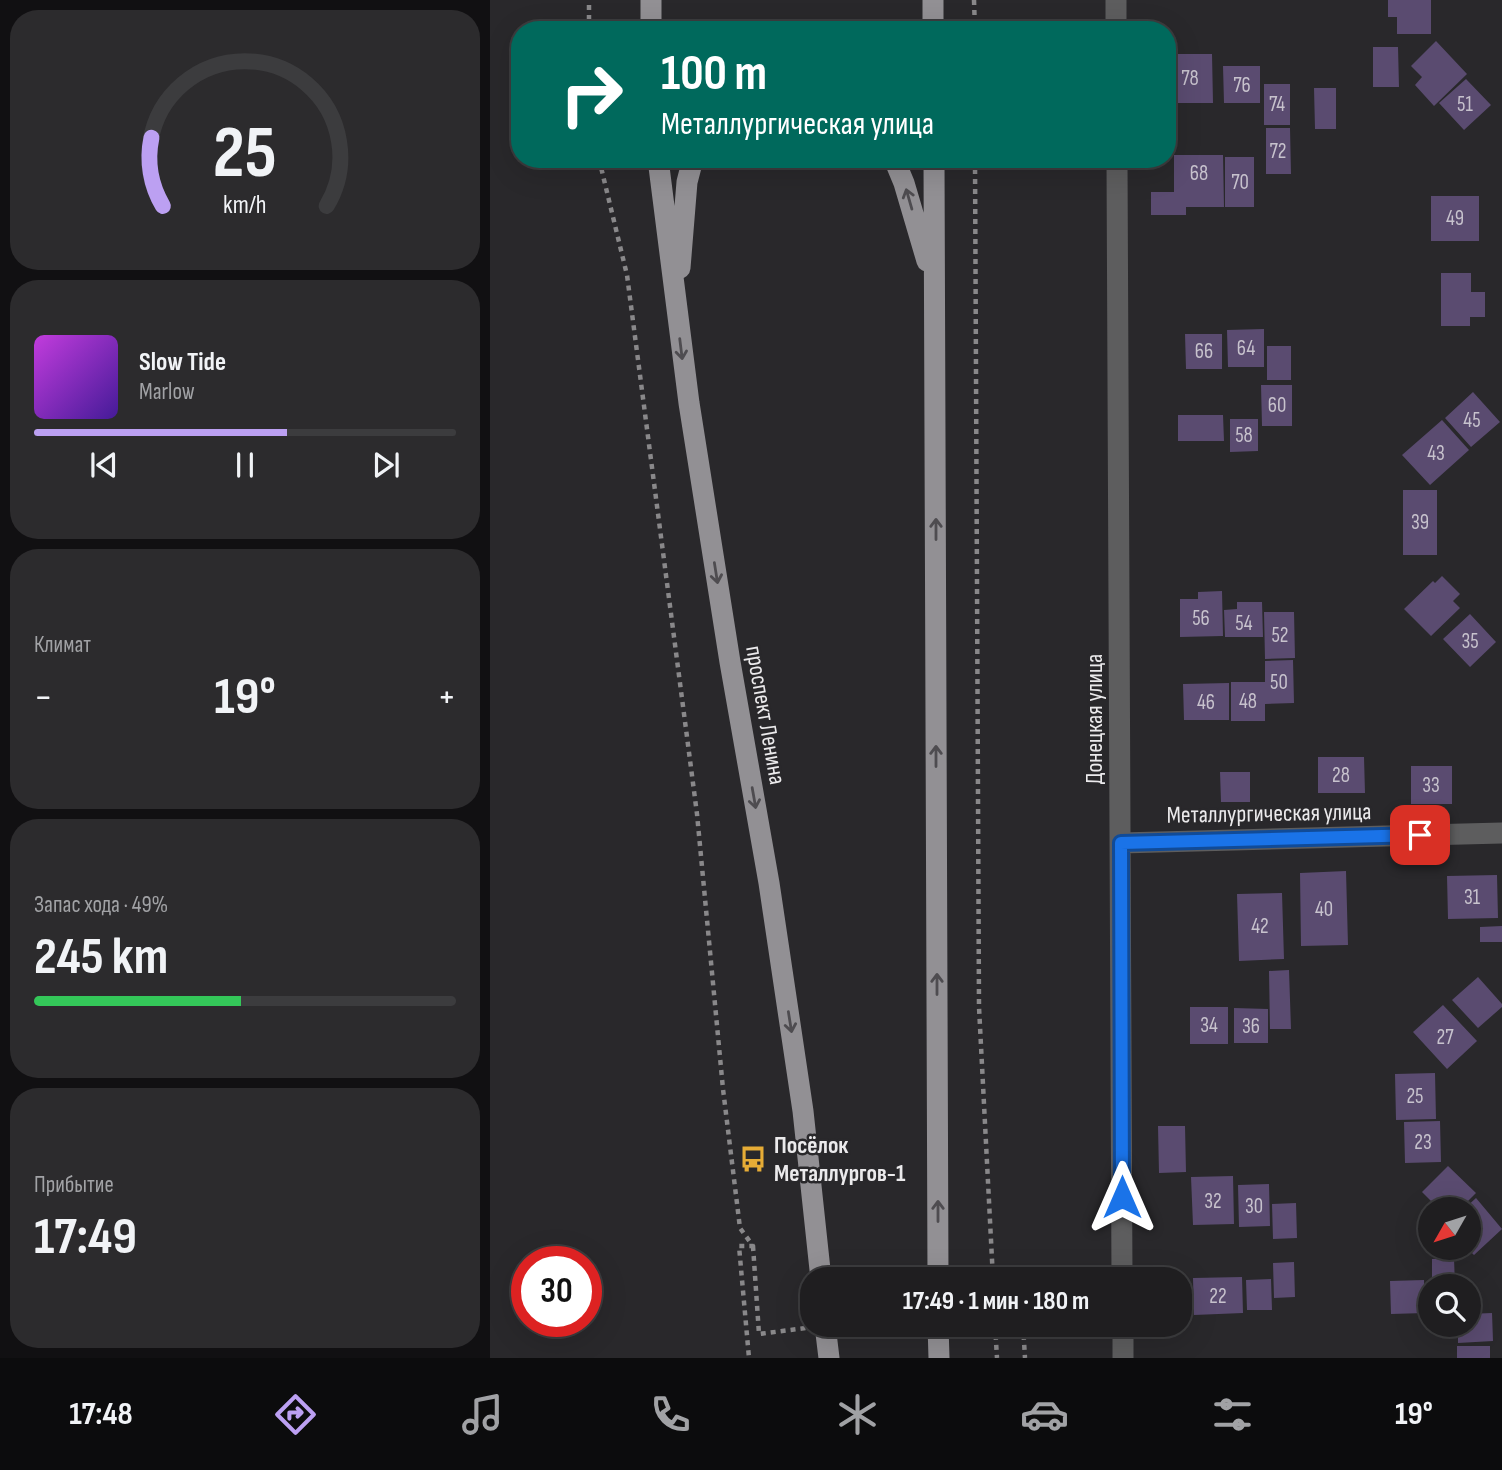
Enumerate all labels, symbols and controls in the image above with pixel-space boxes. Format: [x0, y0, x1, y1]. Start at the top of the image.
text: 100 m [661, 45, 767, 104]
icon: right [546, 49, 637, 140]
house number: 78 [1181, 66, 1199, 91]
house number: 76 [1233, 73, 1251, 98]
house number: 74 [1269, 92, 1285, 117]
house number: 51 [1457, 92, 1474, 117]
text: Металлургическая улица [661, 105, 934, 144]
text: 25 [213, 110, 277, 198]
house number: 72 [1269, 139, 1287, 164]
house number: 68 [1190, 161, 1208, 186]
house number: 70 [1231, 170, 1249, 195]
one-way arrow [901, 188, 914, 210]
text: km/h [223, 190, 267, 221]
house number: 49 [1446, 206, 1464, 231]
house number: 64 [1237, 336, 1255, 361]
one-way arrow [675, 337, 688, 359]
house number: 66 [1195, 339, 1213, 364]
text: Slow Tide [139, 347, 226, 378]
text: Marlow [139, 378, 195, 406]
house number: 60 [1268, 393, 1286, 418]
house number: 45 [1463, 408, 1481, 433]
house number: 58 [1235, 423, 1253, 448]
house number: 43 [1427, 441, 1445, 466]
icon: previous [85, 446, 123, 484]
icon: pause [226, 446, 264, 484]
icon: next [367, 446, 405, 484]
house number: 39 [1411, 510, 1429, 535]
one-way arrow [929, 517, 943, 540]
one-way arrow [710, 562, 723, 584]
house number: 56 [1192, 606, 1210, 631]
house number: 54 [1235, 611, 1253, 636]
house number: 52 [1271, 623, 1289, 648]
house number: 35 [1461, 629, 1479, 654]
text: Климат [34, 631, 91, 659]
street label: проспект Ленина [739, 643, 792, 787]
street label: Донецкая улица [1080, 654, 1109, 784]
text: 19° [214, 666, 276, 729]
house number: 50 [1270, 670, 1288, 695]
text: − [34, 675, 53, 720]
text: + [437, 675, 456, 720]
house number: 48 [1239, 689, 1257, 714]
house number: 46 [1197, 690, 1215, 715]
one-way arrow [929, 745, 943, 768]
house number: 28 [1332, 763, 1350, 788]
house number: 33 [1422, 773, 1440, 798]
one-way arrow [748, 786, 761, 809]
street label: Металлургическая улица [1166, 797, 1372, 830]
pin [1390, 805, 1450, 865]
icon: arrive [1401, 816, 1439, 854]
house number: 31 [1464, 885, 1481, 910]
text: Запас хода · 49% [34, 891, 168, 919]
house number: 40 [1315, 897, 1333, 922]
house number: 42 [1251, 914, 1269, 939]
text: 245 km [34, 926, 168, 989]
one-way arrow [930, 972, 944, 995]
one-way arrow [784, 1010, 797, 1033]
house number: 34 [1200, 1013, 1218, 1038]
house number: 36 [1242, 1014, 1260, 1039]
house number: 27 [1436, 1025, 1454, 1050]
house number: 25 [1406, 1084, 1424, 1109]
house number: 23 [1414, 1130, 1432, 1155]
place label: Посёлок Металлургов-1 [774, 1131, 906, 1188]
bus stop icon: Посёлок Металлургов-1 [738, 1144, 768, 1174]
position arrow [1085, 1160, 1159, 1234]
text: Прибытие [34, 1171, 114, 1199]
house number: 32 [1204, 1189, 1222, 1214]
house number: 30 [1245, 1194, 1263, 1219]
north arrow [1418, 1197, 1480, 1260]
map controls [1418, 1197, 1481, 1337]
one-way arrow [931, 1200, 945, 1223]
text: 17:49 [34, 1206, 137, 1269]
speed limit sign: 30 [511, 1246, 602, 1337]
button: search [1418, 1274, 1481, 1337]
house number: 22 [1209, 1284, 1227, 1309]
text: 17:49 · 1 мин · 180 m [903, 1286, 1089, 1317]
icon: directions [271, 1390, 320, 1439]
icon: music [458, 1390, 507, 1439]
icon: phone [646, 1390, 695, 1439]
icon: climate [833, 1390, 882, 1439]
icon: car [1020, 1390, 1069, 1439]
icon: filters [1208, 1390, 1257, 1439]
text: 17:48 [69, 1395, 132, 1434]
text: 19° [1395, 1395, 1433, 1434]

